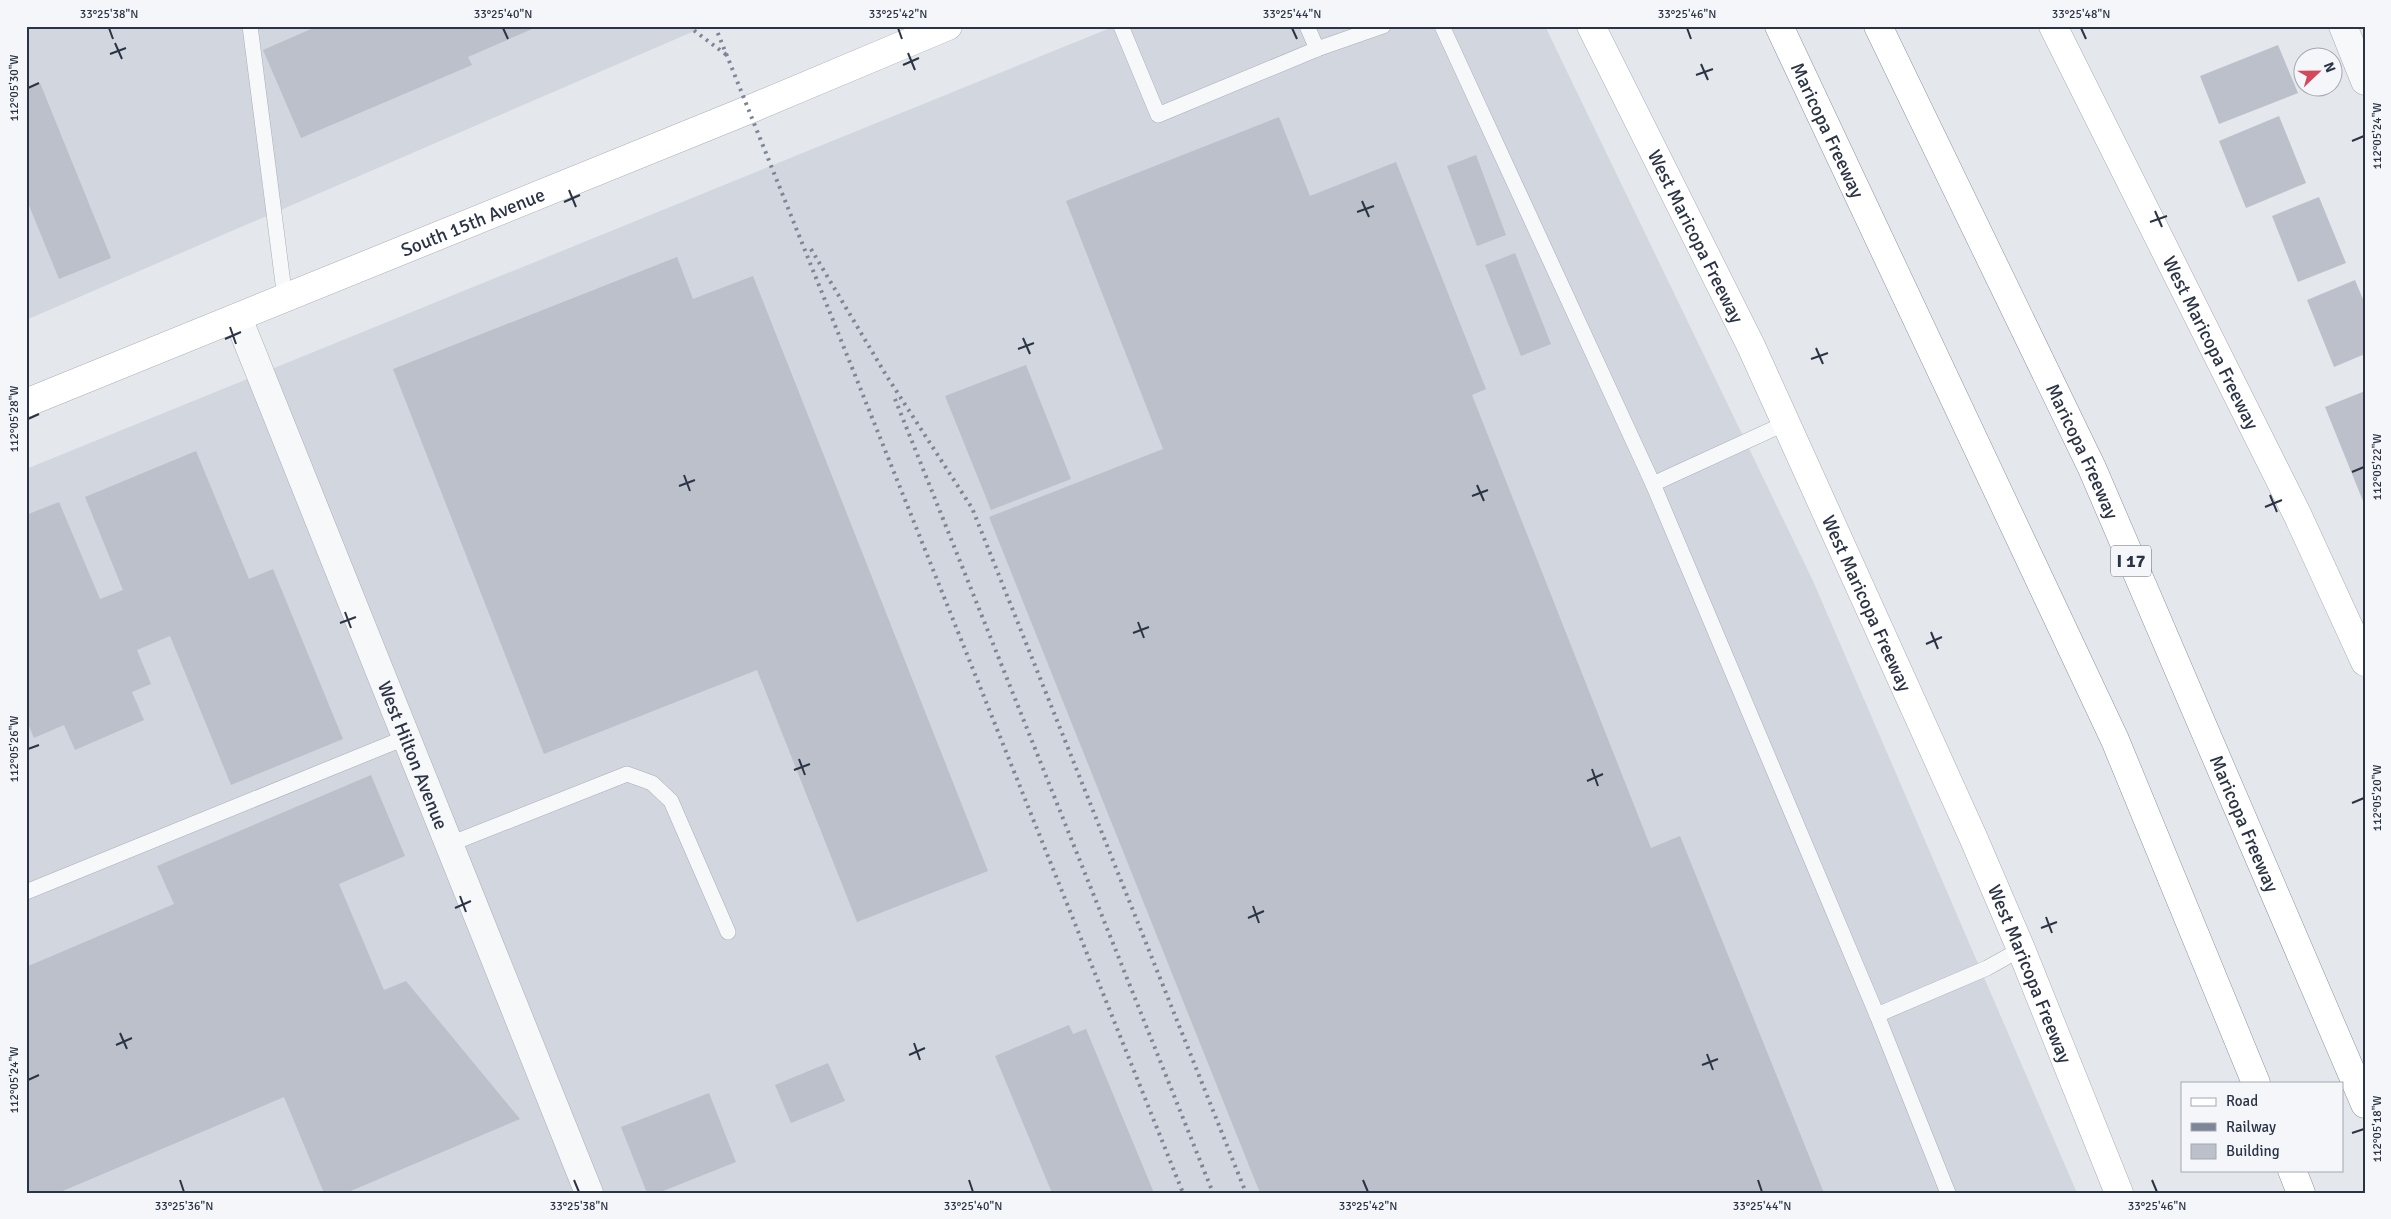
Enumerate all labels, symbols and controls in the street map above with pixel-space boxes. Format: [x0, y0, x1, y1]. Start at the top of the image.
text: 33°25'38"N [80, 7, 138, 22]
text: 33°25'40"N [474, 7, 532, 22]
text: 33°25'42"N [869, 7, 927, 22]
text: 33°25'44"N [1263, 7, 1321, 22]
text: 33°25'46"N [1658, 7, 1716, 22]
text: 33°25'48"N [2052, 7, 2110, 22]
north arrow [2294, 48, 2344, 98]
text: 112°05'30"W [7, 54, 22, 122]
street label: Maricopa Freeway [1785, 59, 1869, 202]
text: N [2320, 60, 2339, 75]
text: 112°05'24"W [2370, 102, 2385, 170]
street label: West Maricopa Freeway [1642, 146, 1749, 328]
street label: South 15th Avenue [397, 183, 549, 263]
street label: West Maricopa Freeway [2157, 252, 2264, 434]
street label: Maricopa Freeway [2040, 380, 2124, 523]
text: 112°05'28"W [7, 385, 22, 453]
text: 112°05'22"W [2370, 433, 2385, 501]
street label: West Maricopa Freeway [1816, 512, 1917, 696]
road number: I 17 [2111, 546, 2151, 576]
street label: West Hilton Avenue [372, 678, 453, 833]
text: 112°05'26"W [7, 715, 22, 783]
street label: Maricopa Freeway [2204, 752, 2284, 896]
text: 112°05'20"W [2370, 764, 2385, 832]
street label: West Maricopa Freeway [1982, 881, 2077, 1067]
text: 112°05'24"W [7, 1046, 22, 1114]
legend [2181, 1082, 2344, 1172]
text: Road [2226, 1092, 2258, 1110]
text: 112°05'18"W [2370, 1095, 2385, 1163]
text: Railway [2226, 1118, 2276, 1136]
text: Building [2226, 1142, 2280, 1160]
text: 33°25'36"N [155, 1199, 213, 1214]
text: 33°25'38"N [550, 1199, 608, 1214]
text: 33°25'40"N [944, 1199, 1002, 1214]
text: 33°25'42"N [1339, 1199, 1397, 1214]
text: 33°25'44"N [1733, 1199, 1791, 1214]
text: 33°25'46"N [2128, 1199, 2186, 1214]

